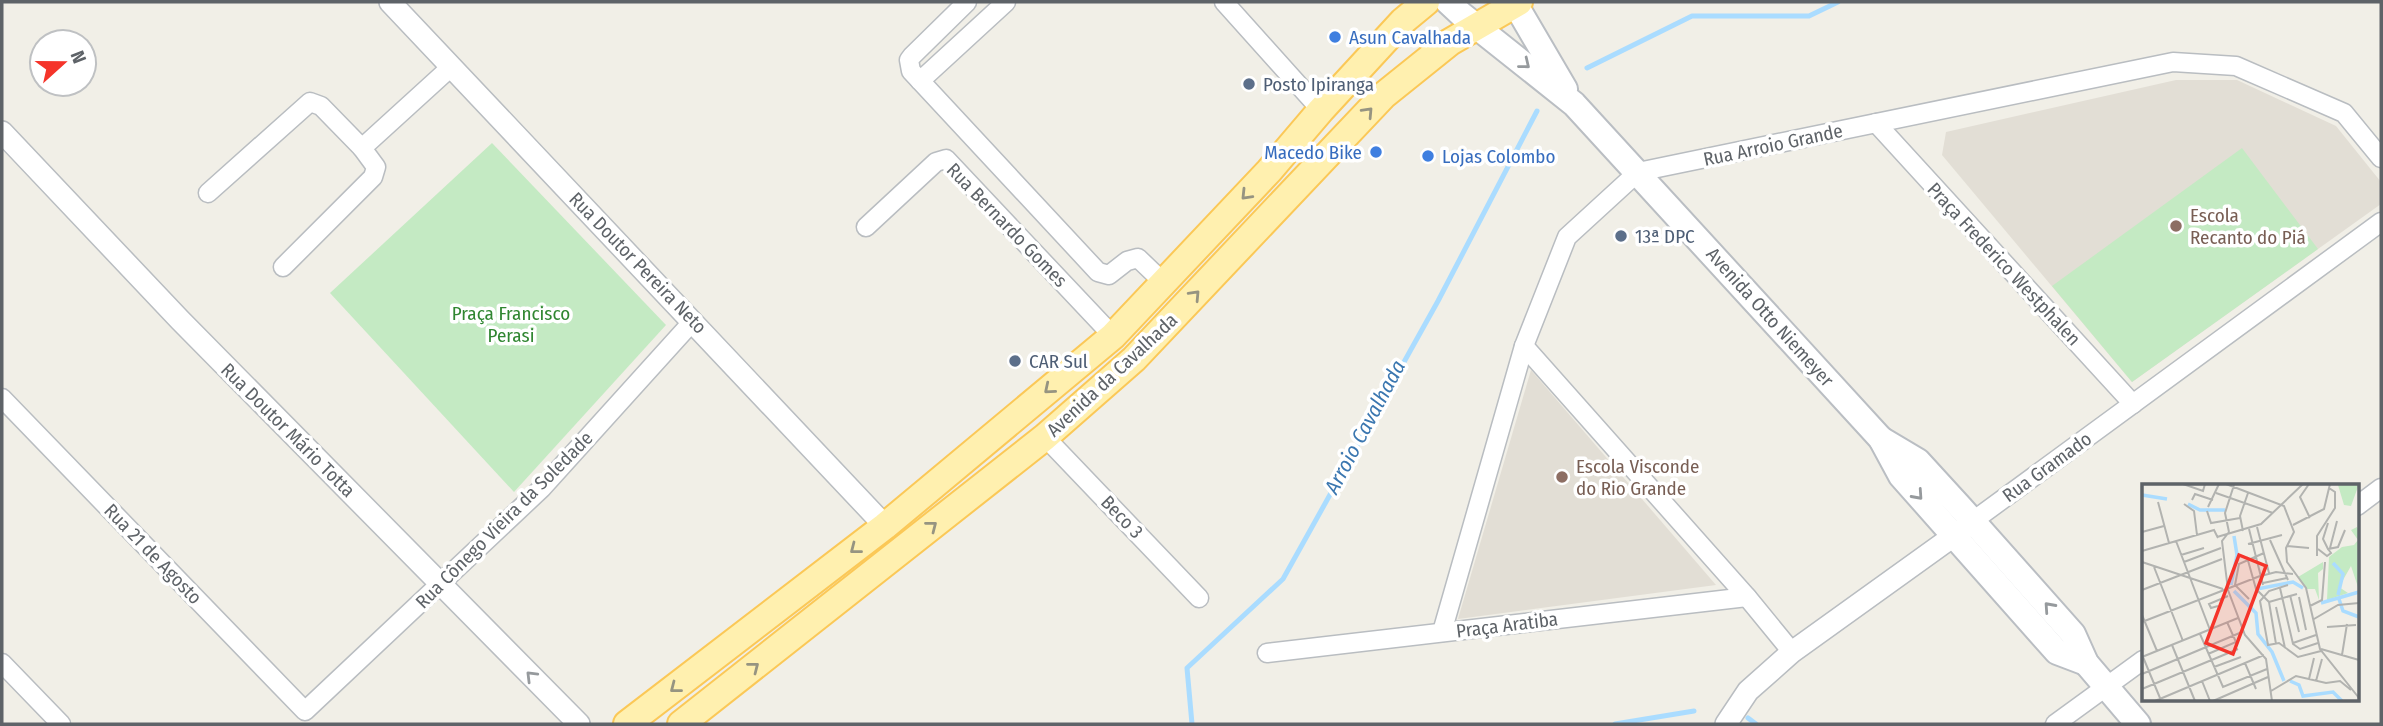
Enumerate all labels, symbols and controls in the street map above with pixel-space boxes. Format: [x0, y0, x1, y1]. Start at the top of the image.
place label: Asun Cavalhada [1349, 26, 1471, 49]
north arrow [28, 28, 98, 98]
marker: Asun Cavalhada [1327, 29, 1343, 45]
text: N [66, 48, 91, 67]
one-way arrow [1517, 56, 1530, 68]
place label: Posto Ipiranga [1263, 73, 1374, 96]
marker: Posto Ipiranga [1241, 76, 1257, 92]
one-way arrow [1360, 107, 1372, 120]
street label: Rua Arroio Grande [1701, 119, 1845, 171]
place label: Macedo Bike [1264, 141, 1362, 164]
marker: Macedo Bike [1368, 144, 1384, 160]
place label: Lojas Colombo [1442, 145, 1555, 168]
marker: Lojas Colombo [1420, 148, 1436, 164]
street label: Rua Bernardo Gomes [942, 158, 1072, 292]
street label: Praça Frederico Westphalen [1923, 178, 2085, 350]
street label: Rua Doutor Pereira Neto [565, 187, 711, 339]
one-way arrow [1242, 187, 1255, 200]
place label: Escola Recanto do Piá [2190, 204, 2306, 249]
marker: Escola Recanto do Piá [2168, 218, 2184, 234]
place label: 13ª DPC [1635, 225, 1695, 248]
marker: 13ª DPC [1613, 228, 1629, 244]
street label: Avenida Otto Niemeyer [1702, 243, 1839, 392]
one-way arrow [1186, 290, 1199, 303]
park label: Praça Francisco Perasi [452, 302, 570, 347]
street label: Avenida da Cavalhada [1042, 309, 1182, 441]
place label: CAR Sul [1029, 350, 1088, 373]
marker: CAR Sul [1007, 353, 1023, 369]
water label: Arroio Cavalhada [1318, 356, 1411, 499]
street label: Rua Doutor Mário Totta [216, 358, 360, 502]
one-way arrow [1045, 381, 1058, 393]
street label: Rua Cônego Vieira da Soledade [411, 427, 597, 613]
street label: Rua Gramado [1998, 427, 2096, 507]
place label: Escola Visconde do Rio Grande [1576, 455, 1699, 500]
marker: Escola Visconde do Rio Grande [1554, 469, 1570, 485]
inset map [2142, 484, 2358, 702]
one-way arrow [1910, 487, 1922, 500]
street label: Beco 3 [1096, 491, 1148, 543]
street label: Rua 21 de Agosto [99, 499, 207, 609]
one-way arrow [924, 522, 937, 534]
one-way arrow [850, 541, 863, 554]
one-way arrow [2045, 602, 2057, 615]
street label: Praça Aratiba [1455, 607, 1559, 643]
one-way arrow [746, 662, 758, 675]
one-way arrow [526, 671, 539, 684]
one-way arrow [670, 679, 682, 692]

